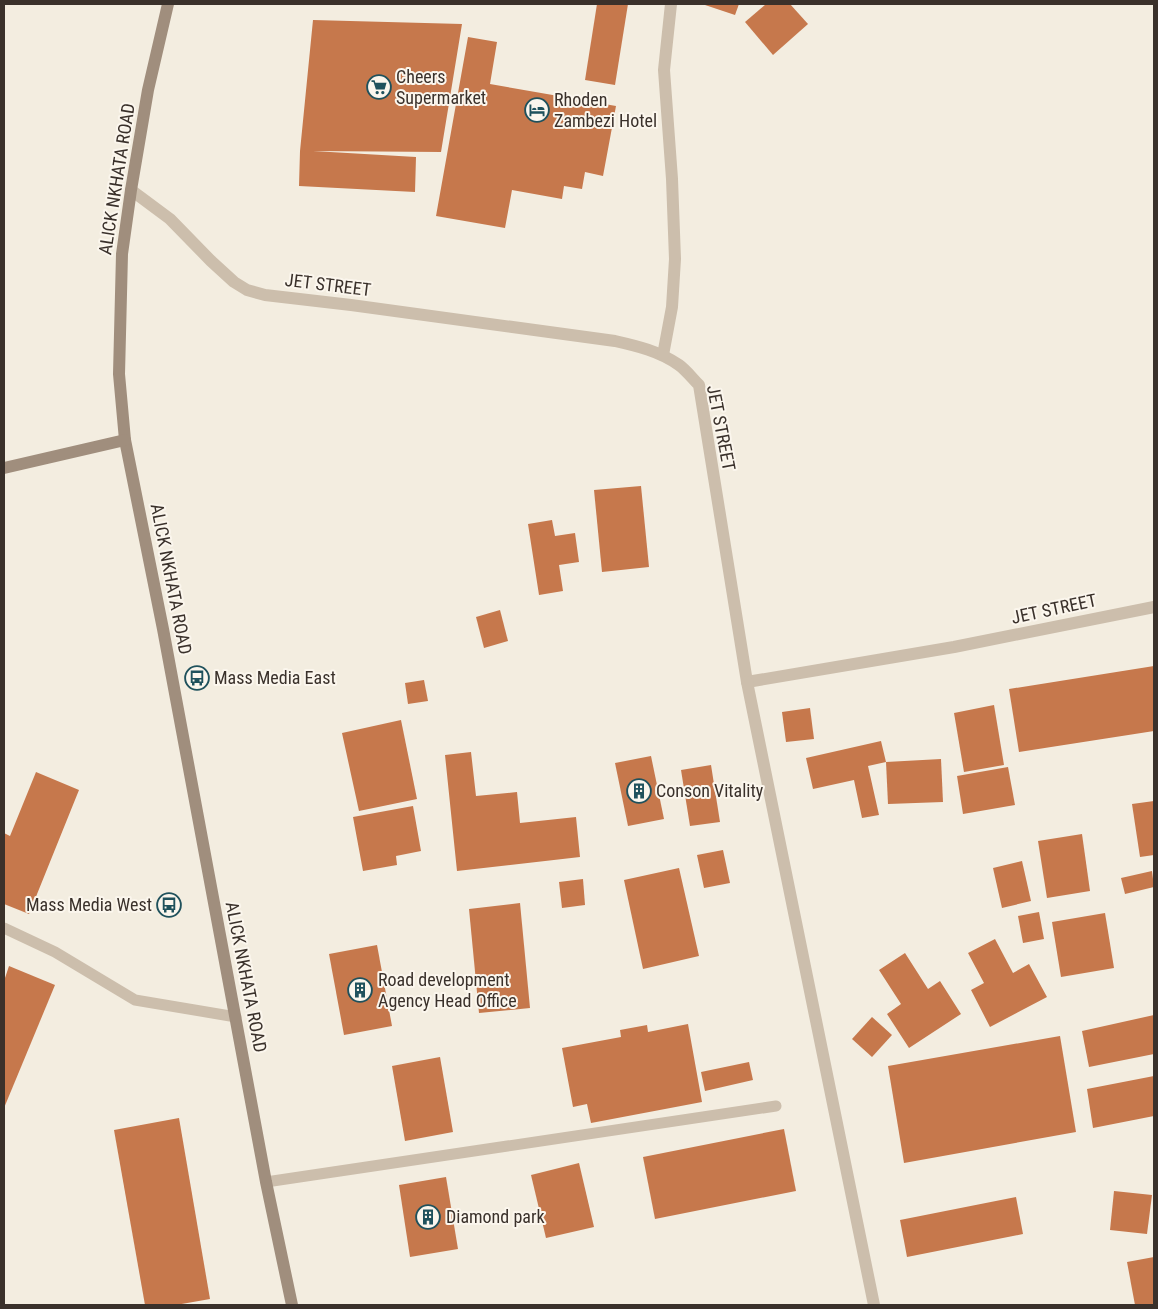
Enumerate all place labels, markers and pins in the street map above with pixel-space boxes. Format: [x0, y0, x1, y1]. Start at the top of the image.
place label: Cheers Supermarket [396, 66, 486, 108]
supermarket icon: Cheers Supermarket [366, 74, 392, 100]
place label: Rhoden Zambezi Hotel [554, 89, 657, 131]
hotel icon: Rhoden Zambezi Hotel [524, 97, 550, 123]
bus stop icon: Mass Media East [184, 665, 210, 691]
place label: Mass Media East [214, 667, 336, 688]
building icon: Conson Vitality [626, 778, 652, 804]
place label: Conson Vitality [656, 780, 764, 801]
bus stop icon: Mass Media West [156, 892, 182, 918]
place label: Mass Media West [26, 894, 152, 915]
place label: Road development Agency Head Office [378, 969, 517, 1011]
building icon: Road development Agency Head Office [347, 977, 373, 1003]
building icon: Diamond park [415, 1204, 441, 1230]
place label: Diamond park [446, 1206, 545, 1227]

